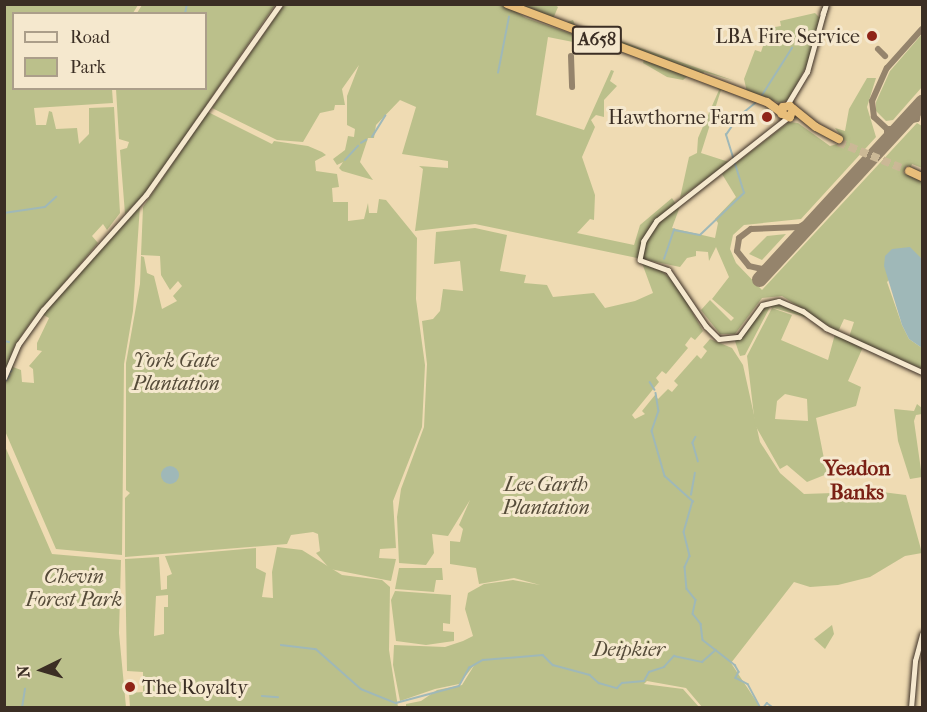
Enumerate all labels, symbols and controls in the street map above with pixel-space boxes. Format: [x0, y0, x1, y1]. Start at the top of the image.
legend [12, 12, 207, 90]
place label: LBA Fire Service [715, 24, 860, 48]
road number: A658 [572, 25, 622, 55]
text: Road [70, 27, 110, 48]
marker: LBA Fire Service [865, 29, 879, 43]
text: Park [70, 57, 106, 78]
place label: Hawthorne Farm [608, 105, 755, 129]
marker: Hawthorne Farm [760, 110, 774, 124]
park label: York Gate Plantation [132, 348, 220, 395]
district label: Yeadon Banks [824, 455, 890, 505]
park label: Lee Garth Plantation [502, 472, 590, 519]
park label: Chevin Forest Park [26, 565, 122, 612]
park label: Deipkier [593, 637, 665, 661]
north arrow [12, 640, 72, 700]
text: N [14, 665, 34, 678]
place label: The Royalty [142, 675, 248, 699]
marker: The Royalty [123, 680, 137, 694]

